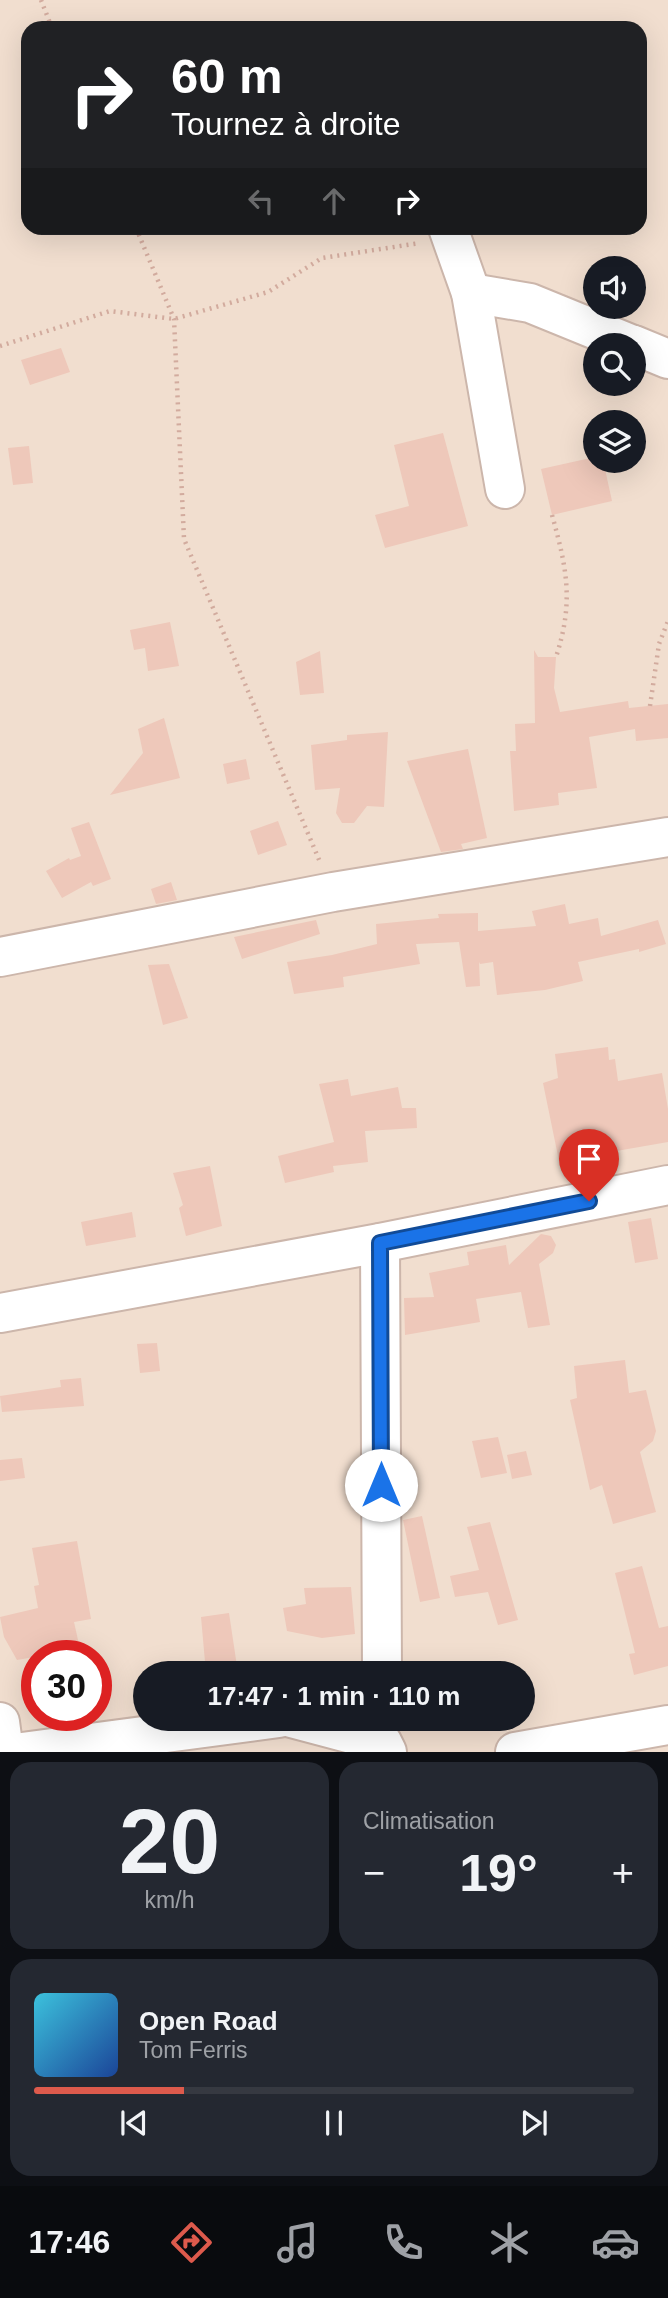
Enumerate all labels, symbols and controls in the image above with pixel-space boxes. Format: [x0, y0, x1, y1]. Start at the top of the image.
icon: right [56, 49, 147, 140]
text: 60 m [171, 49, 283, 103]
text: Tournez à droite [171, 106, 400, 142]
icon: left [242, 182, 280, 220]
icon: ahead [315, 182, 353, 220]
icon: right [388, 182, 426, 220]
map controls [583, 256, 646, 473]
button: sound [583, 256, 646, 319]
button: search [583, 333, 646, 396]
button: layers [583, 410, 646, 473]
pin [559, 1129, 619, 1201]
icon: arrive [570, 1140, 608, 1178]
position arrow [344, 1448, 418, 1522]
speed limit sign: 30 [21, 1640, 112, 1731]
text: 17:47 · 1 min · 110 m [208, 1681, 460, 1711]
text: 20 [119, 1791, 220, 1892]
text: Climatisation [363, 1808, 495, 1834]
text: 19° [459, 1844, 538, 1902]
text: − [363, 1852, 385, 1894]
text: + [612, 1852, 634, 1894]
text: km/h [145, 1887, 194, 1913]
text: Open Road [139, 2006, 278, 2036]
text: Tom Ferris [139, 2037, 248, 2063]
icon: previous [115, 2104, 153, 2142]
icon: pause [315, 2104, 353, 2142]
icon: next [515, 2104, 553, 2142]
icon: directions [167, 2218, 216, 2267]
icon: music [273, 2218, 322, 2267]
icon: phone [379, 2218, 428, 2267]
icon: climate [485, 2218, 534, 2267]
icon: car [591, 2218, 640, 2267]
text: 17:46 [28, 2224, 110, 2260]

